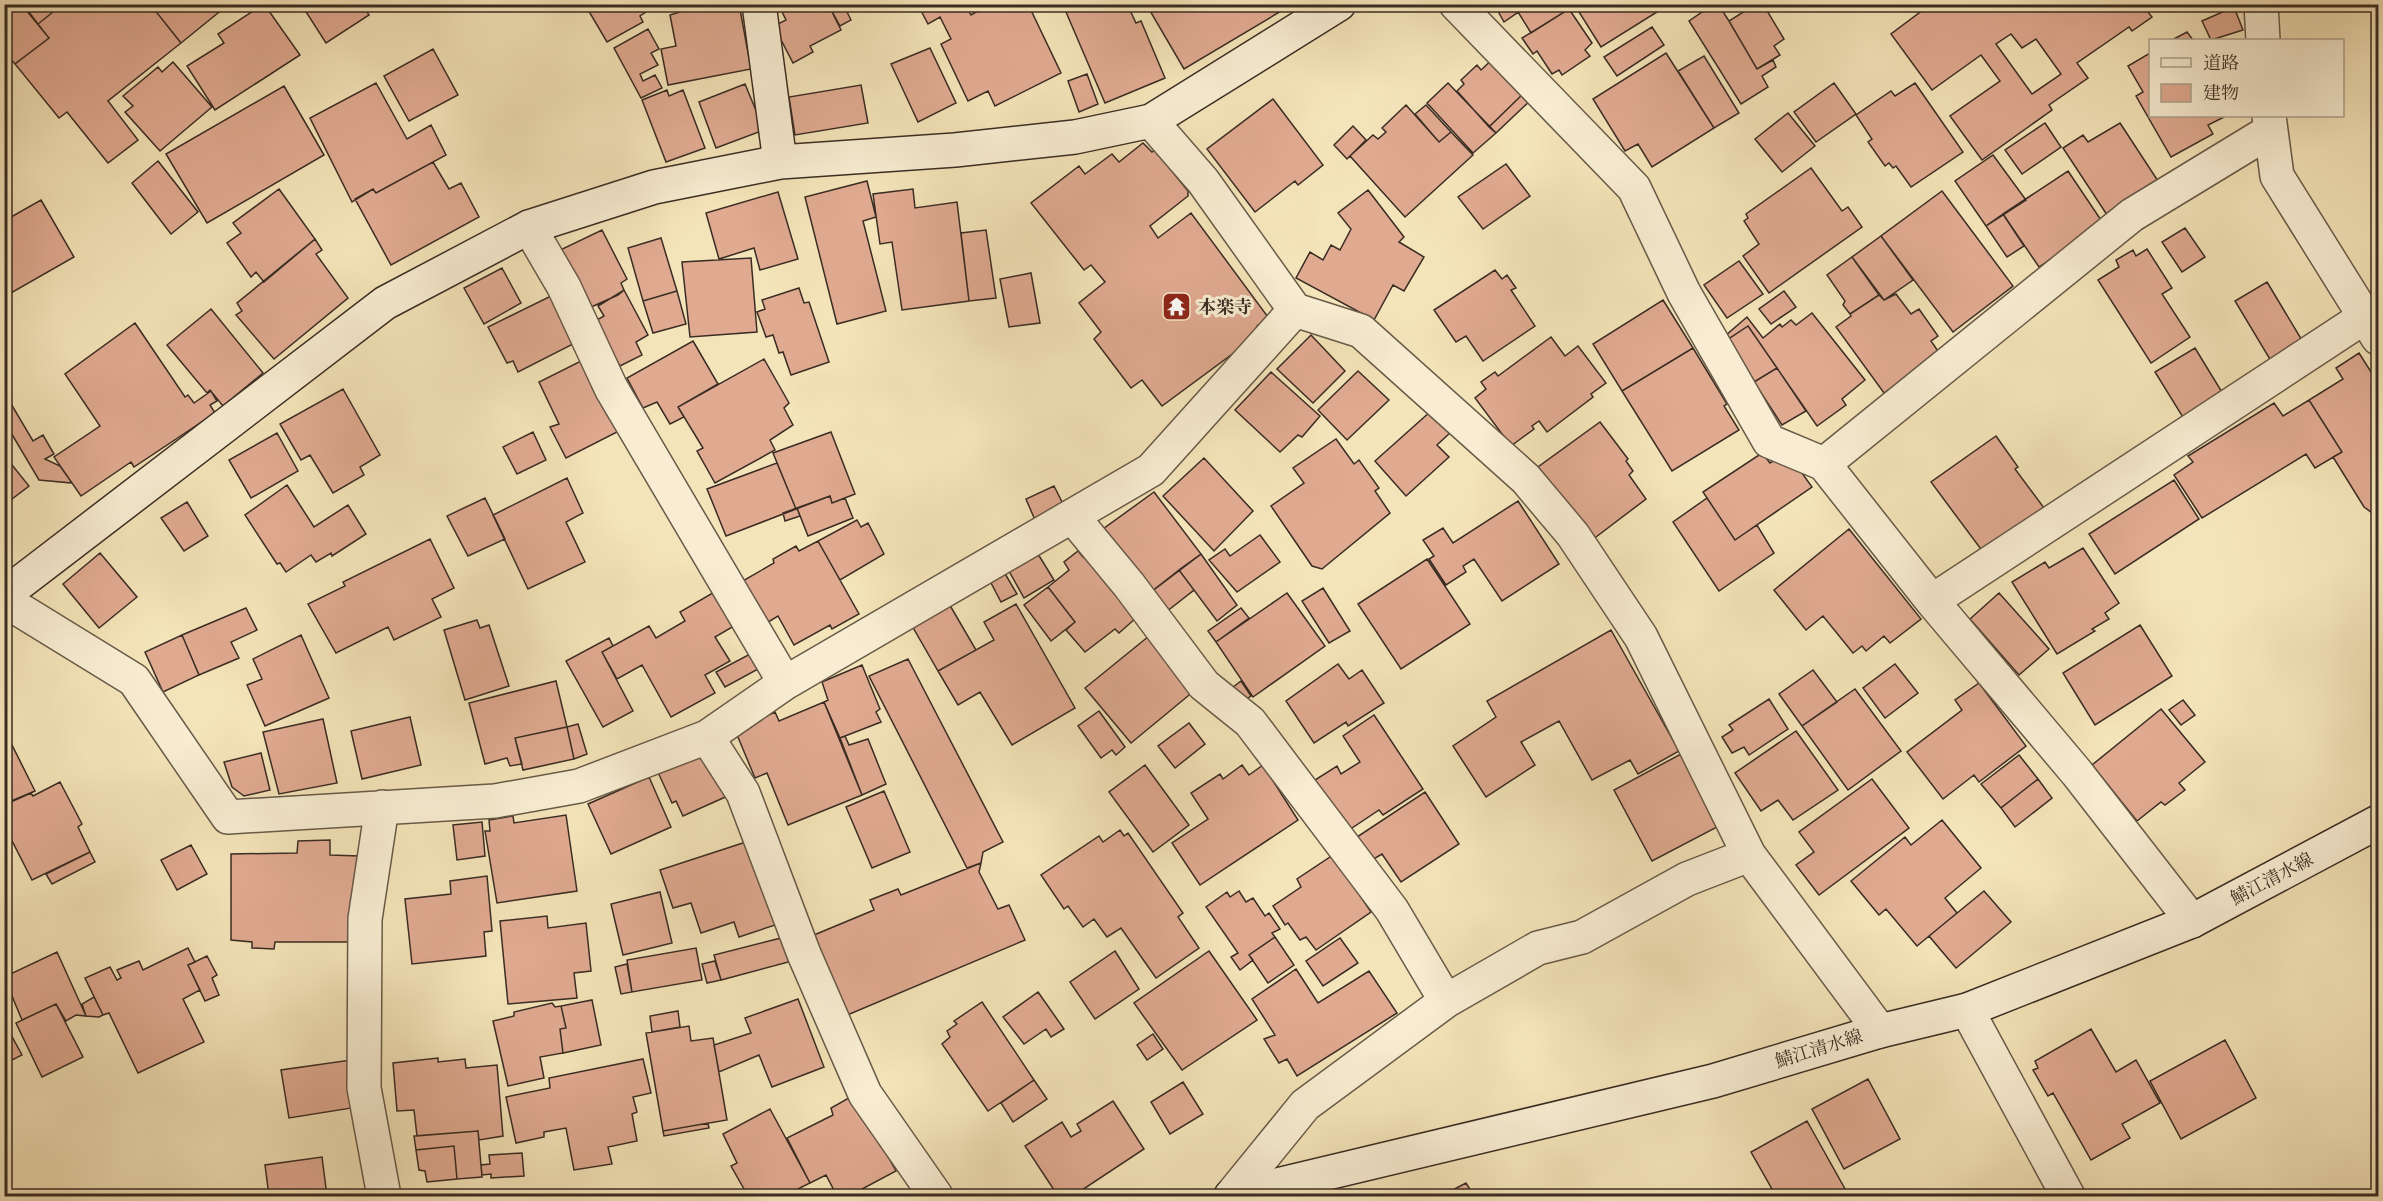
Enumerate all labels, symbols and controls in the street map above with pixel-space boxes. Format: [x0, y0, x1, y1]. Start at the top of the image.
legend [2149, 39, 2344, 117]
text: 道路 [2203, 53, 2239, 74]
text: 建物 [2203, 83, 2239, 104]
temple icon: 本楽寺 [1161, 291, 1193, 323]
place label: 本楽寺 [1198, 297, 1252, 318]
street label: 鯖江清水線 [2227, 849, 2317, 909]
street label: 鯖江清水線 [1773, 1026, 1865, 1072]

